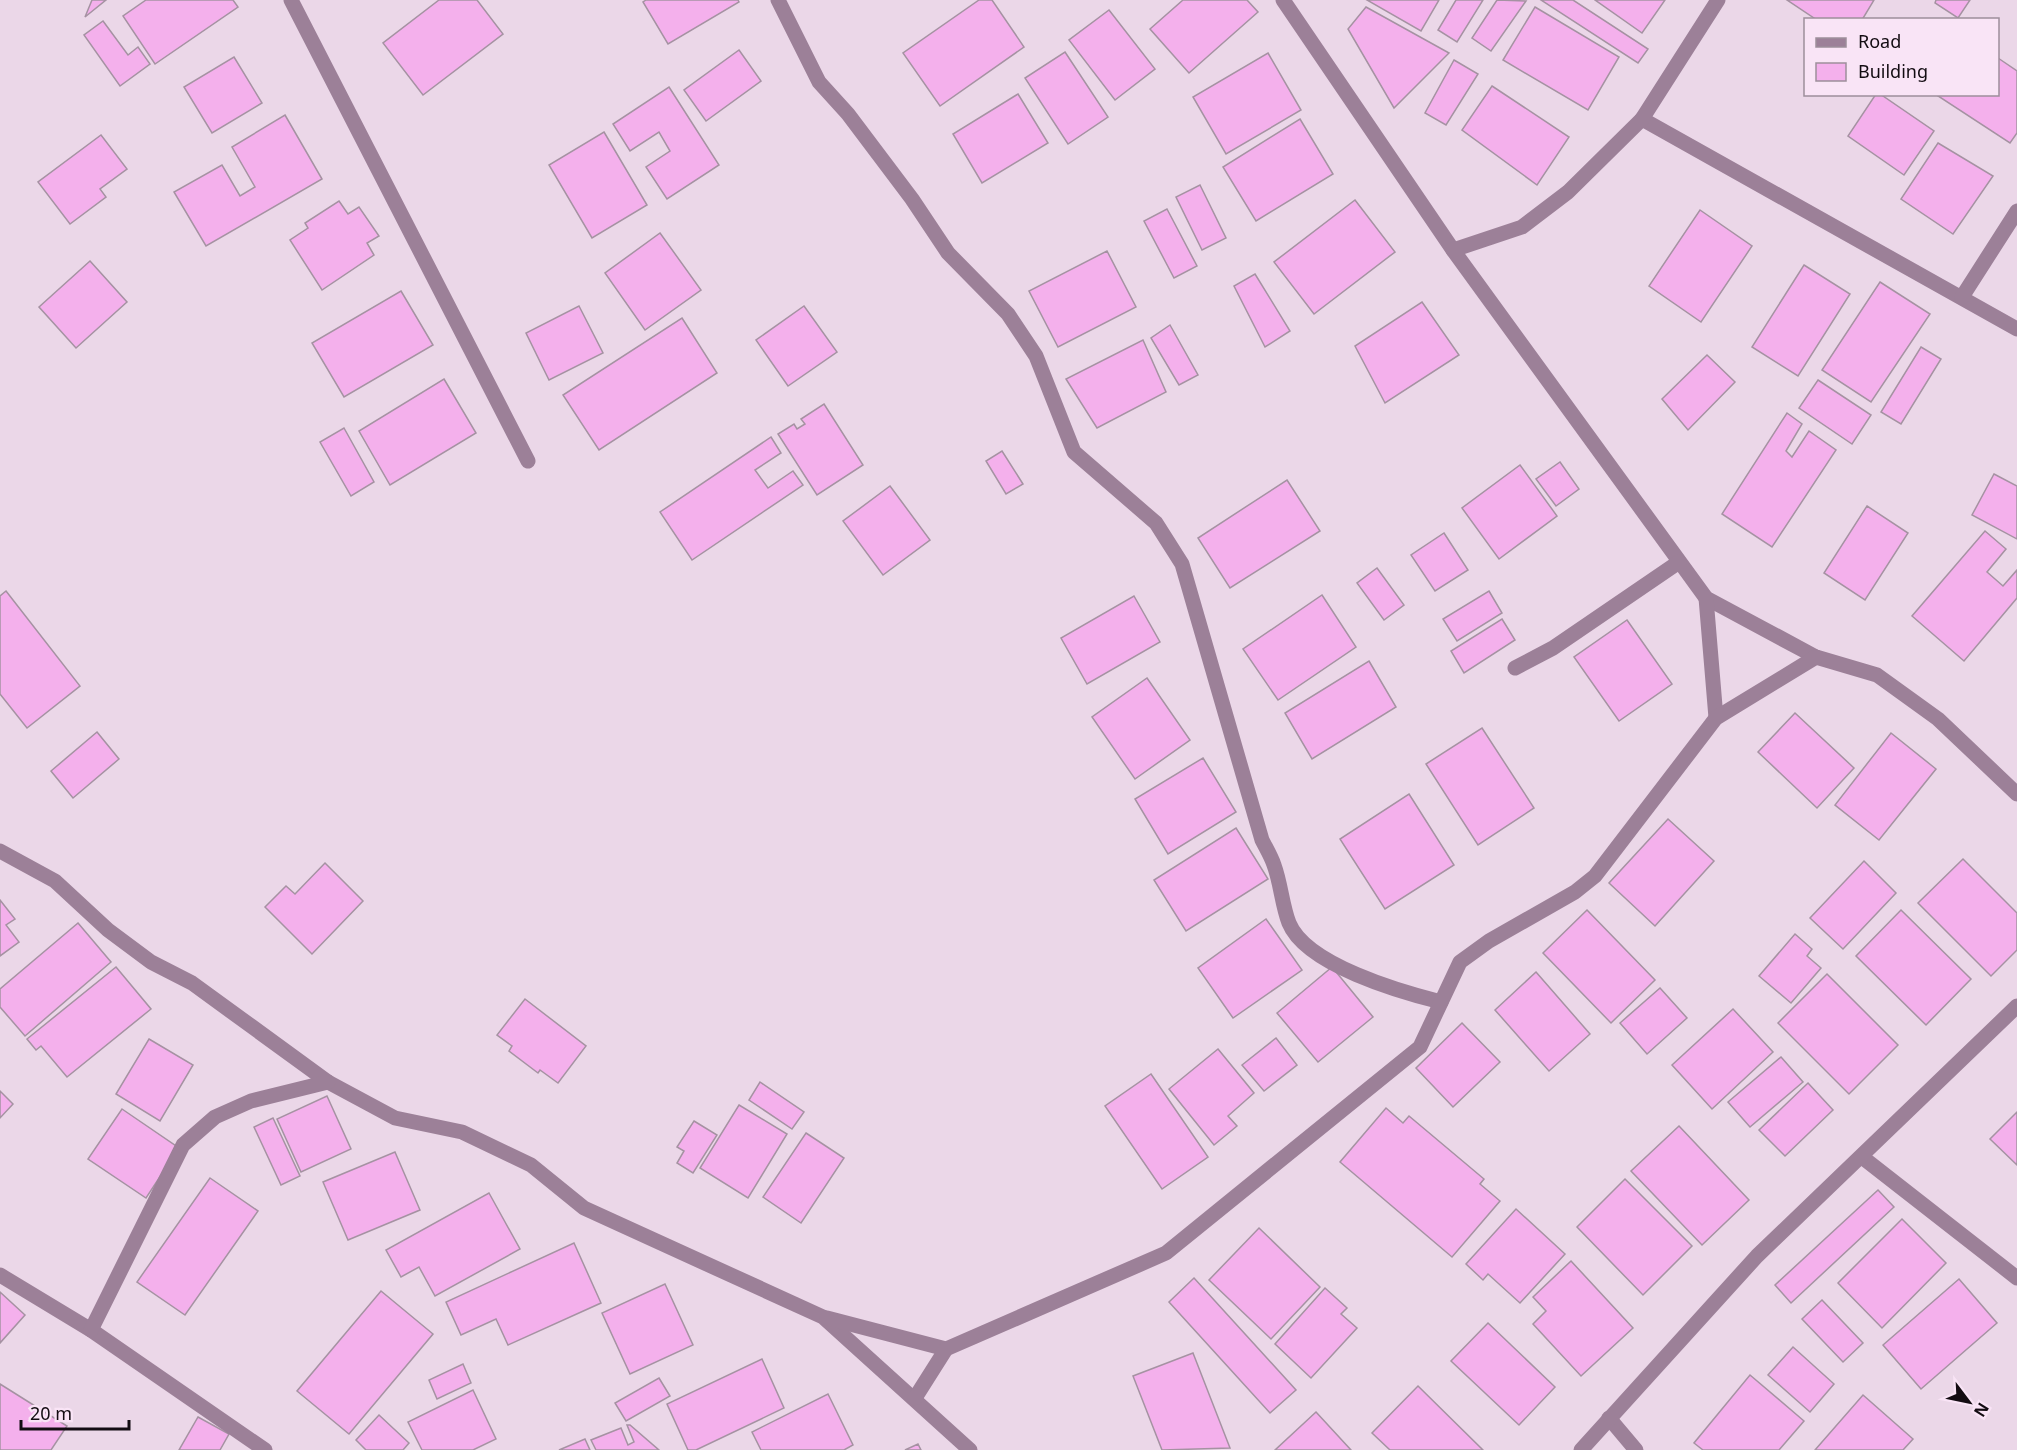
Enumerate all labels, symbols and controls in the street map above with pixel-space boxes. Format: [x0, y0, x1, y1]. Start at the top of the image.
legend [1804, 18, 1999, 96]
text: Road [1858, 29, 1901, 53]
text: Building [1858, 59, 1928, 83]
north arrow [1939, 1372, 1999, 1432]
scale bar [21, 1393, 129, 1431]
text: N [1969, 1399, 1994, 1421]
text: 20 m [30, 1401, 72, 1425]

